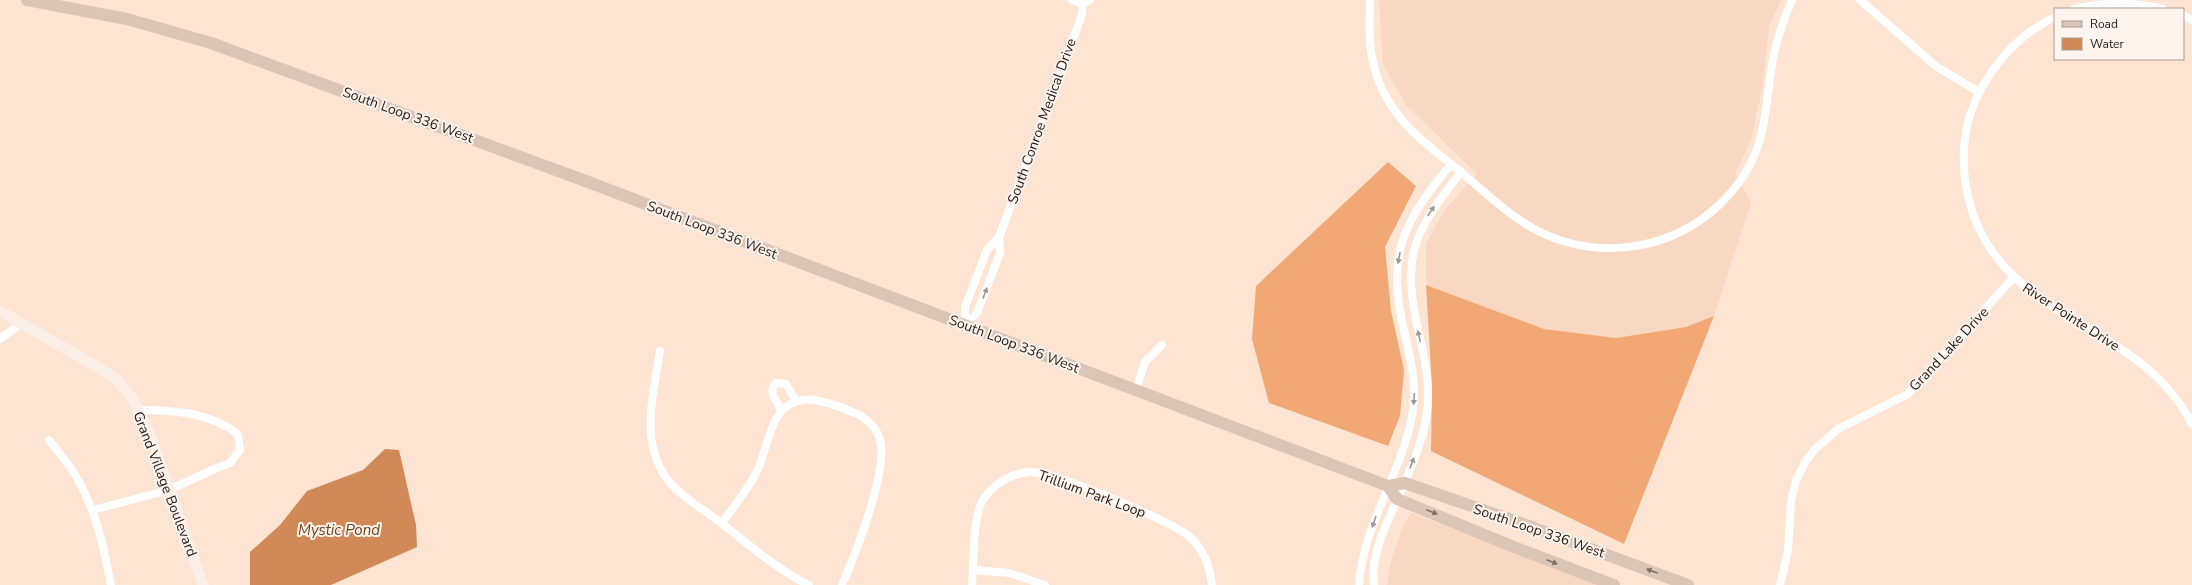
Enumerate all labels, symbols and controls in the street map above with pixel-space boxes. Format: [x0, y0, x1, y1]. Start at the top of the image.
legend [2054, 8, 2184, 60]
text: Road [2090, 16, 2118, 32]
street label: South Conroe Medical Drive [1003, 36, 1081, 206]
text: Water [2090, 36, 2124, 52]
street label: South Loop 336 West [340, 82, 476, 148]
street label: South Loop 336 West [644, 196, 780, 264]
one-way arrow [1427, 206, 1435, 216]
one-way arrow [1396, 251, 1402, 264]
street label: River Pointe Drive [2019, 278, 2123, 356]
one-way arrow [982, 286, 988, 298]
street label: Grand Lake Drive [1905, 303, 1993, 395]
street label: South Loop 336 West [946, 310, 1082, 378]
one-way arrow [1416, 330, 1422, 342]
one-way arrow [1411, 393, 1418, 405]
street label: Grand Village Boulevard [129, 409, 201, 559]
one-way arrow [1410, 456, 1416, 468]
street label: Trillium Park Loop [1035, 466, 1149, 522]
street label: South Loop 336 West [1471, 500, 1607, 562]
one-way arrow [1426, 510, 1438, 516]
one-way arrow [1371, 517, 1377, 529]
water label: Mystic Pond [298, 520, 380, 540]
one-way arrow [1546, 559, 1558, 565]
one-way arrow [1645, 568, 1657, 574]

